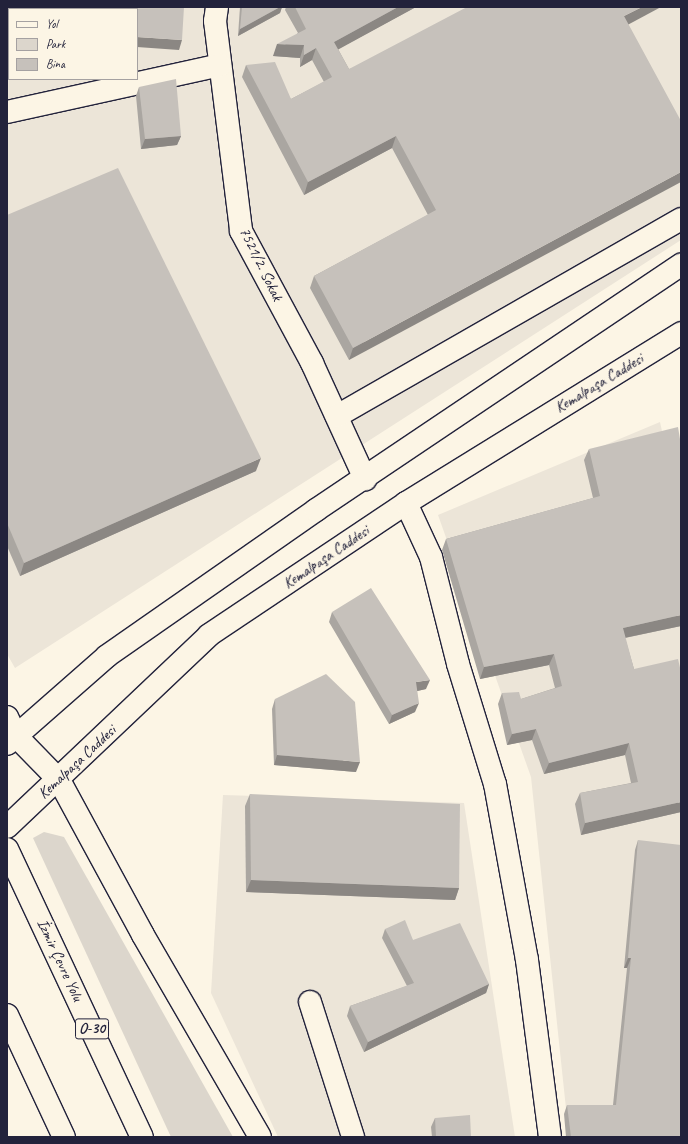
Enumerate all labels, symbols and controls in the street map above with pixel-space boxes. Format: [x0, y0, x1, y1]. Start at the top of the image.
legend [8, 8, 138, 80]
text: Yol [46, 16, 58, 32]
text: Park [46, 36, 65, 52]
text: Bina [46, 56, 65, 72]
street label: 7521/2. Sokak [235, 224, 287, 304]
street label: Kemalpaşa Caddesi [551, 349, 647, 417]
street label: Kemalpaşa Caddesi [279, 521, 373, 593]
street label: Kemalpaşa Caddesi [34, 721, 120, 803]
street label: İzmir Çevre Yolu [33, 916, 87, 1004]
road number: O-30 [75, 1016, 109, 1042]

